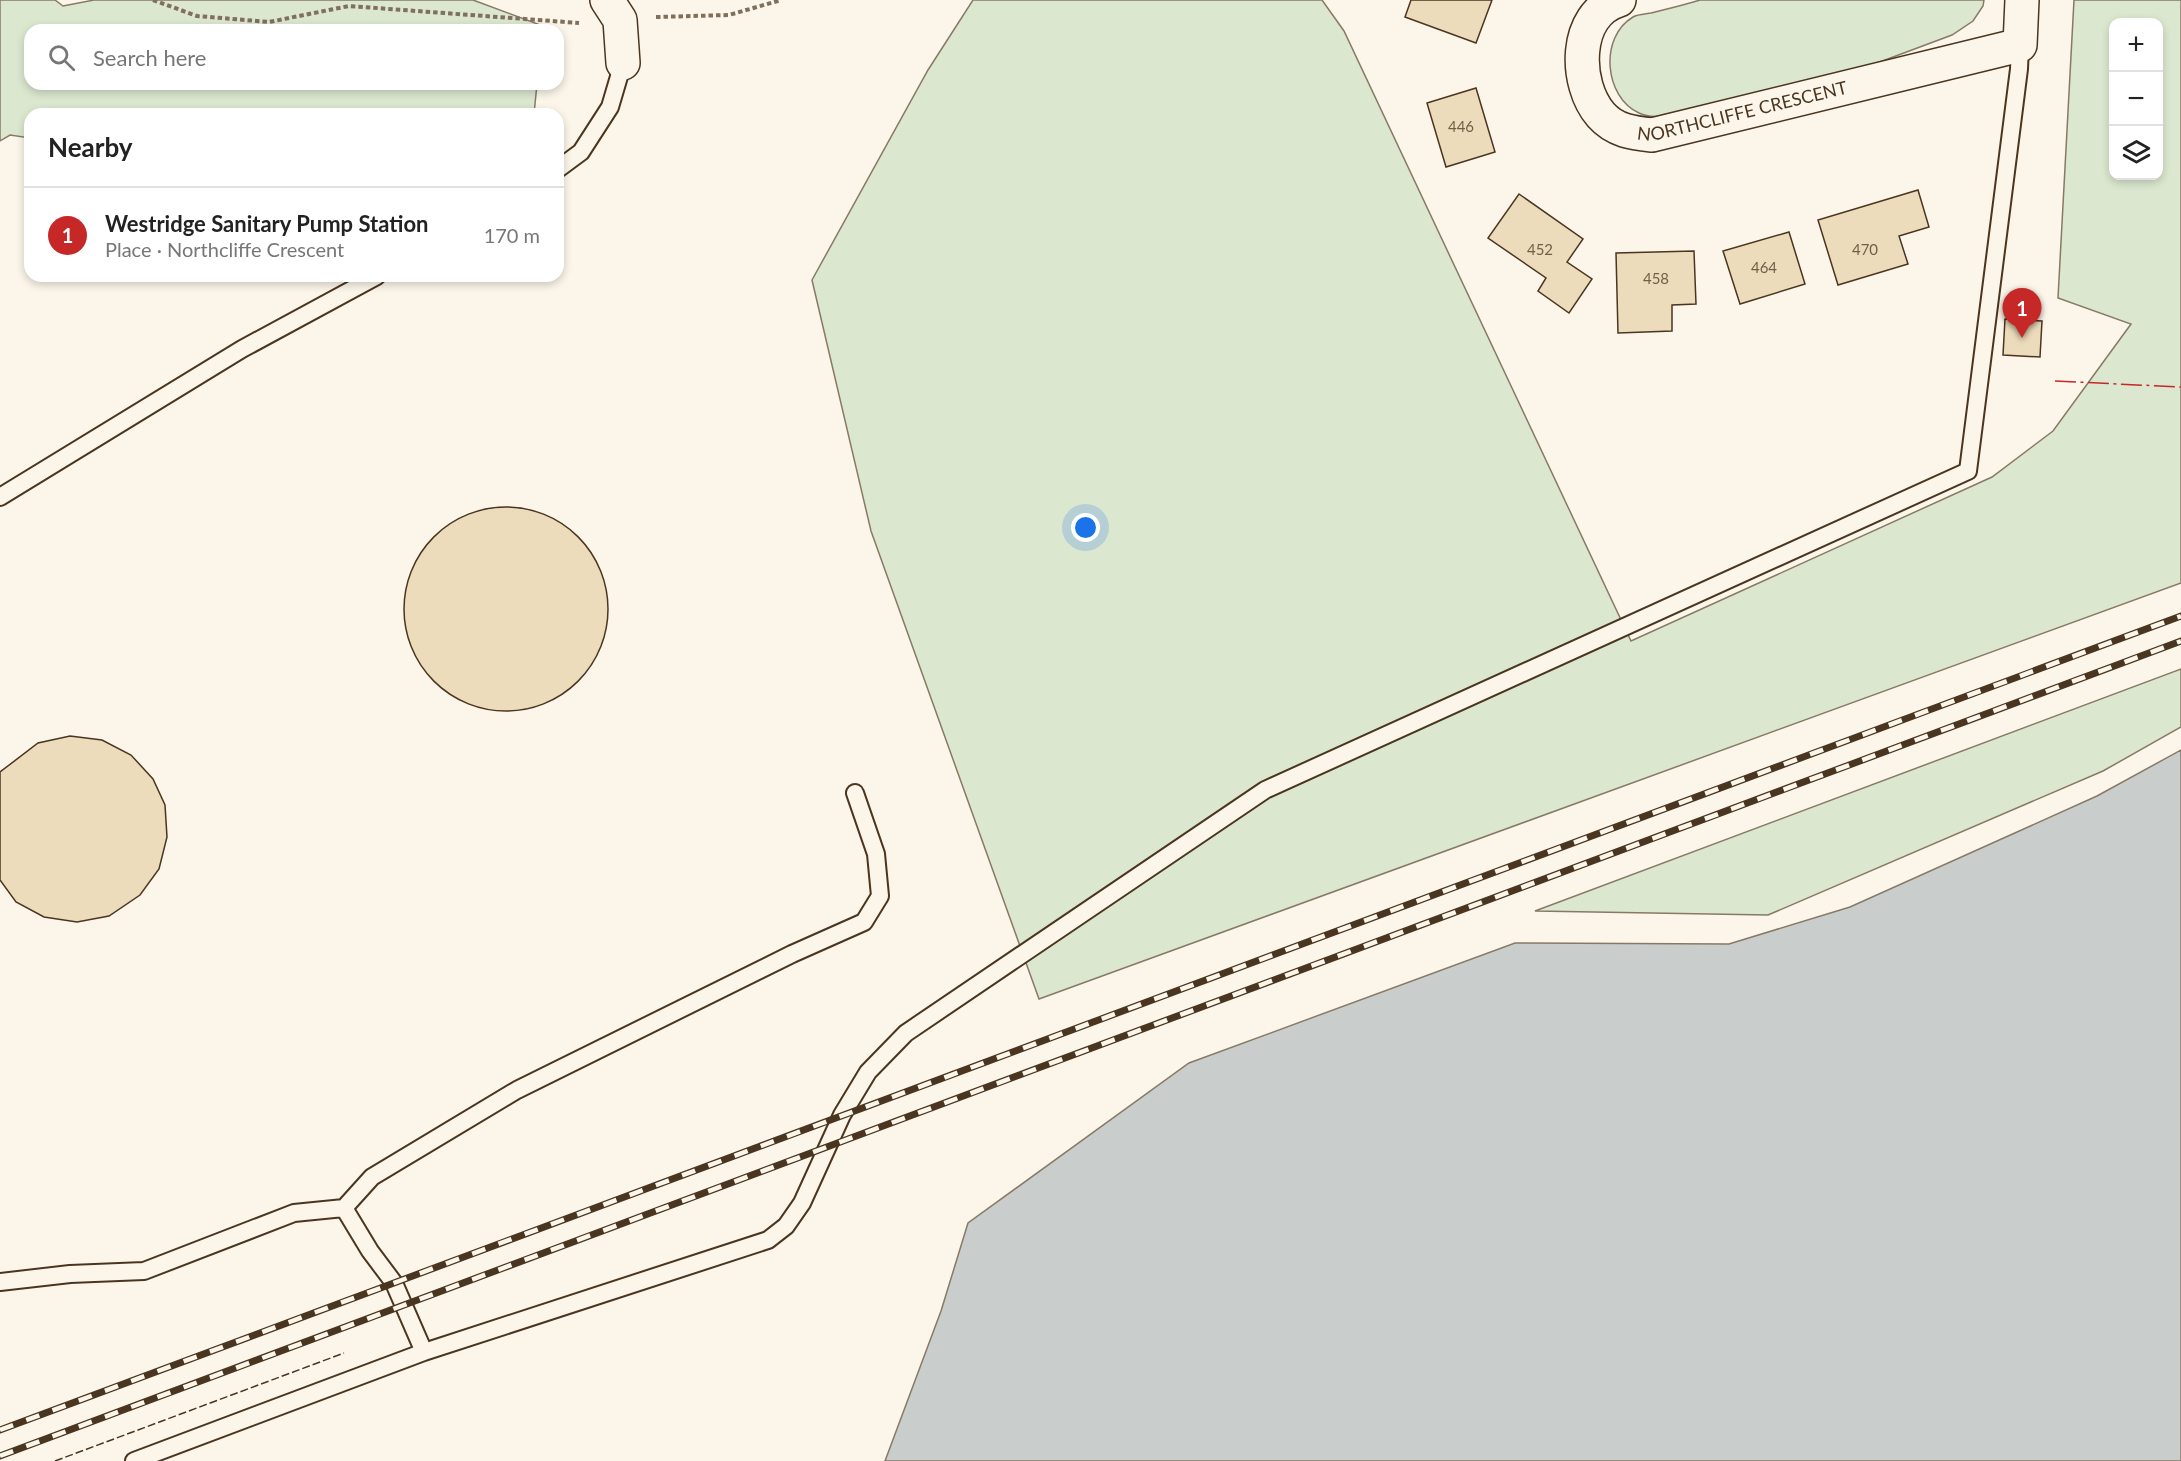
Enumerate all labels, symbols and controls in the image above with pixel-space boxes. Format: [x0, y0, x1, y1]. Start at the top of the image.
map controls [2109, 18, 2163, 180]
button: + [2109, 18, 2163, 72]
search box [24, 24, 564, 90]
icon: search [45, 41, 78, 74]
text: Search here [93, 44, 206, 71]
button: − [2109, 72, 2163, 126]
street label: NORTHCLIFFE CRESCENT [1636, 76, 1850, 145]
house number: 446 [1448, 117, 1474, 135]
button: layers [2109, 126, 2163, 180]
text: Nearby [48, 131, 133, 163]
text: Westridge Sanitary Pump Station [105, 210, 428, 237]
text: 1 [62, 223, 73, 247]
text: 170 m [484, 223, 540, 247]
text: Place · Northcliffe Crescent [105, 237, 344, 261]
house number: 452 [1527, 240, 1553, 258]
house number: 470 [1852, 240, 1878, 258]
house number: 464 [1751, 258, 1777, 276]
house number: 458 [1643, 269, 1669, 287]
pin: 1 [2002, 288, 2042, 338]
your location [1071, 513, 1100, 542]

